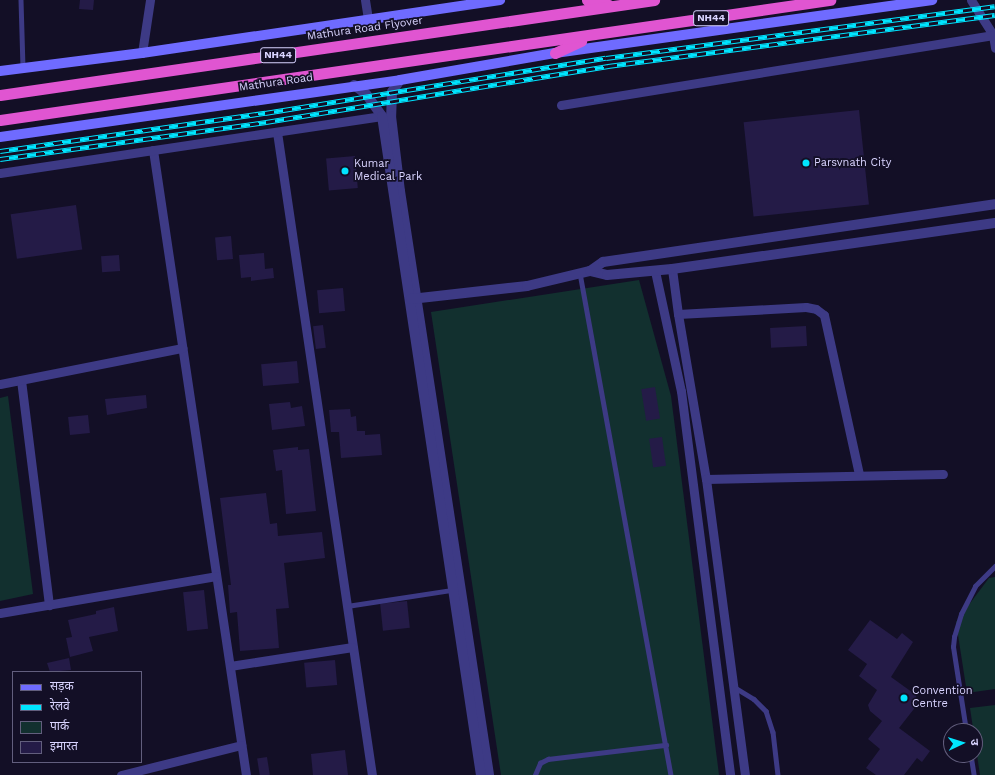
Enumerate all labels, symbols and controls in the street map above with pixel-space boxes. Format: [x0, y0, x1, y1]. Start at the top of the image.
road number: NH44 [693, 10, 729, 26]
street label: Mathura Road Flyover [306, 14, 424, 44]
road number: NH44 [260, 47, 296, 63]
street label: Mathura Road [238, 71, 314, 95]
place label: Parsvnath City [814, 156, 891, 170]
place label: Kumar Medical Park [354, 158, 423, 184]
marker: Parsvnath City [801, 158, 811, 168]
marker: Kumar Medical Park [339, 165, 351, 177]
legend [12, 671, 142, 763]
text: सड़क [50, 679, 74, 693]
place label: Convention Centre [912, 685, 973, 711]
marker: Convention Centre [899, 693, 909, 703]
text: रेलवे [50, 699, 70, 713]
text: पार्क [50, 719, 69, 733]
north arrow [943, 723, 983, 763]
text: इमारत [50, 739, 78, 753]
text: उ [968, 739, 981, 746]

